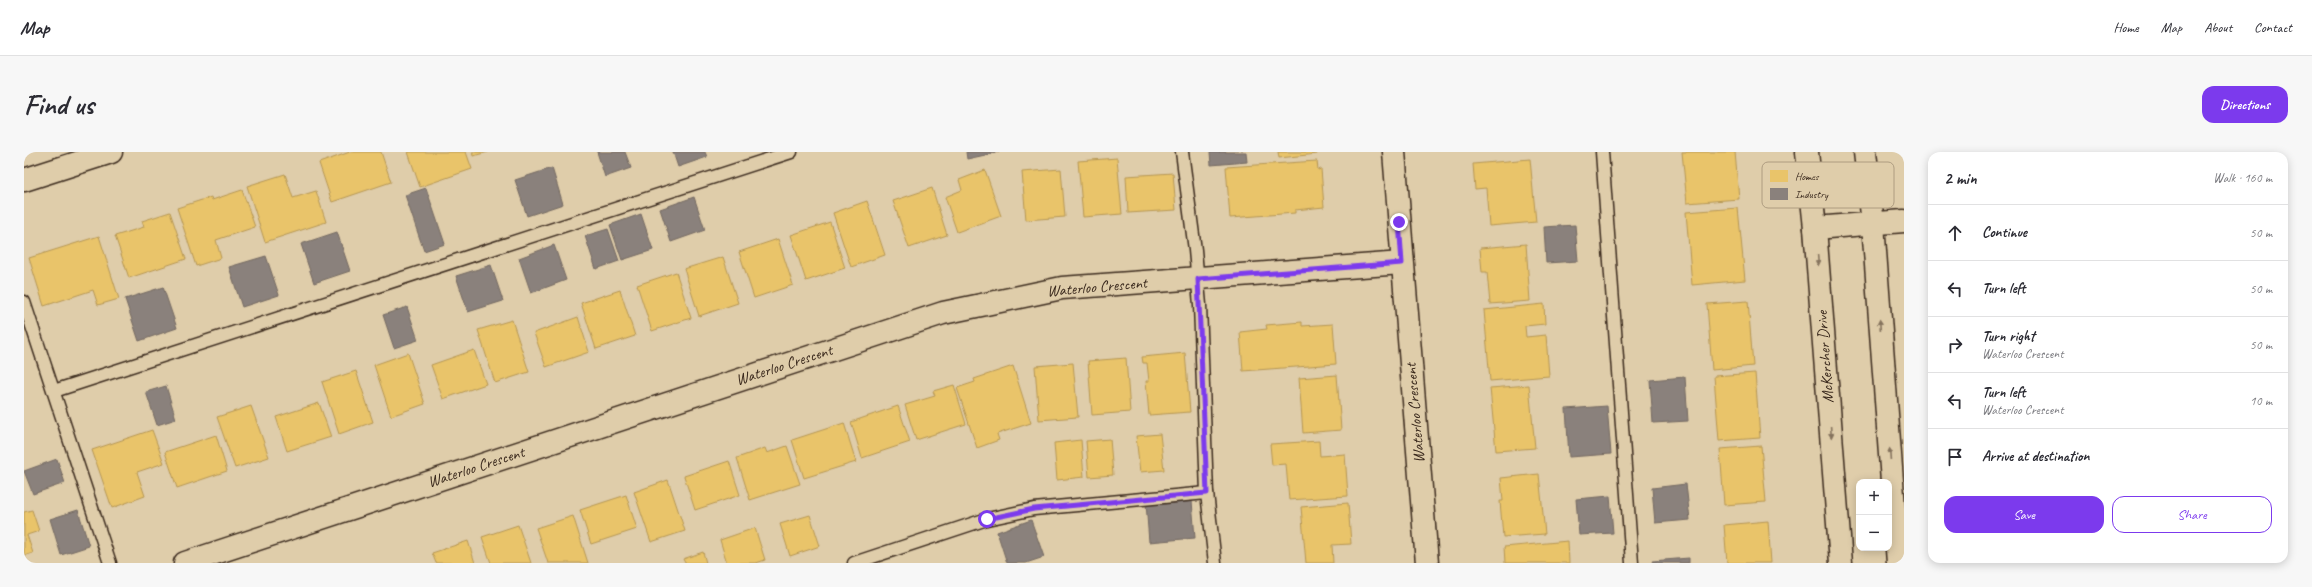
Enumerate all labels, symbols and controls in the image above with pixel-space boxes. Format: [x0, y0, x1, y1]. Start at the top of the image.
text: Map [20, 16, 50, 40]
text: Home [2113, 19, 2139, 36]
text: Map [2161, 19, 2182, 36]
text: About [2204, 19, 2232, 36]
text: Contact [2254, 19, 2292, 36]
button: Directions [2202, 86, 2288, 123]
text: Find us [24, 87, 94, 122]
legend [1762, 162, 1894, 208]
text: 2 min [1944, 168, 1977, 189]
text: Homes [1795, 169, 1820, 183]
text: Walk · 160 m [2213, 170, 2272, 186]
text: Industry [1795, 187, 1829, 201]
route end [1390, 213, 1408, 231]
icon: ahead [1944, 222, 1966, 244]
text: Continue [1982, 223, 2027, 242]
text: 50 m [2250, 225, 2272, 241]
one-way arrow [1814, 254, 1821, 267]
street label: Waterloo Crescent [1046, 273, 1150, 301]
icon: left [1944, 278, 1966, 300]
text: Turn left [1982, 279, 2025, 298]
text: 50 m [2250, 281, 2272, 297]
street label: McKercher Drive [1812, 308, 1838, 404]
one-way arrow [1877, 319, 1884, 331]
text: Turn right [1982, 327, 2035, 346]
icon: right [1944, 334, 1966, 356]
text: 50 m [2250, 337, 2272, 353]
street label: Waterloo Crescent [733, 339, 836, 390]
text: Waterloo Crescent [1982, 346, 2063, 362]
street label: Waterloo Crescent [1401, 360, 1429, 464]
text: Turn left [1982, 383, 2025, 402]
icon: left [1944, 390, 1966, 412]
text: 10 m [2250, 393, 2272, 409]
text: Waterloo Crescent [1982, 402, 2063, 418]
one-way arrow [1827, 426, 1834, 438]
street label: Waterloo Crescent [425, 441, 528, 492]
icon: arrive [1944, 446, 1966, 468]
text: Arrive at destination [1982, 447, 2089, 466]
one-way arrow [1887, 448, 1893, 460]
map controls [1856, 479, 1892, 551]
button: + [1856, 479, 1892, 515]
button: Save [1944, 496, 2104, 533]
button: Share [2112, 496, 2272, 533]
route start [978, 510, 996, 528]
button: − [1856, 515, 1892, 551]

